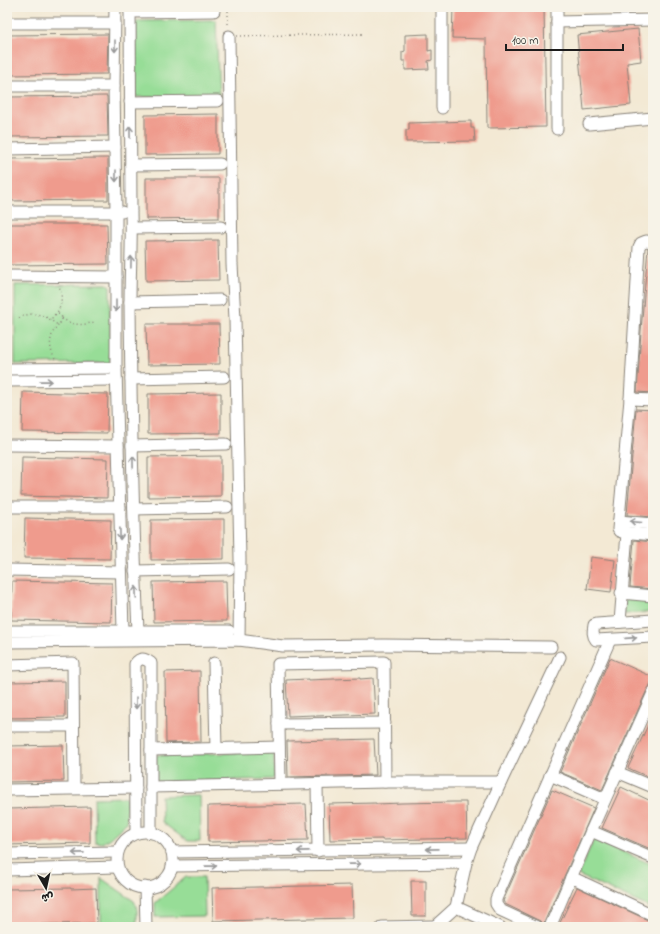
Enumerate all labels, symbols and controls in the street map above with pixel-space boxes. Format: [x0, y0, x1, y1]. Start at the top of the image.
scale bar [506, 26, 623, 52]
text: 100 m [512, 32, 539, 50]
one-way arrow [111, 39, 119, 52]
one-way arrow [127, 126, 134, 139]
one-way arrow [112, 169, 120, 182]
one-way arrow [127, 256, 135, 269]
one-way arrow [112, 299, 120, 312]
one-way arrow [39, 377, 52, 385]
one-way arrow [129, 456, 137, 469]
one-way arrow [630, 519, 643, 526]
one-way arrow [117, 527, 124, 540]
one-way arrow [133, 586, 140, 599]
one-way arrow [624, 635, 637, 642]
one-way arrow [132, 696, 139, 709]
one-way arrow [426, 845, 439, 852]
one-way arrow [297, 847, 310, 855]
one-way arrow [72, 849, 85, 857]
one-way arrow [348, 860, 361, 868]
one-way arrow [204, 862, 217, 870]
north arrow [26, 868, 66, 908]
text: ش [40, 888, 55, 906]

